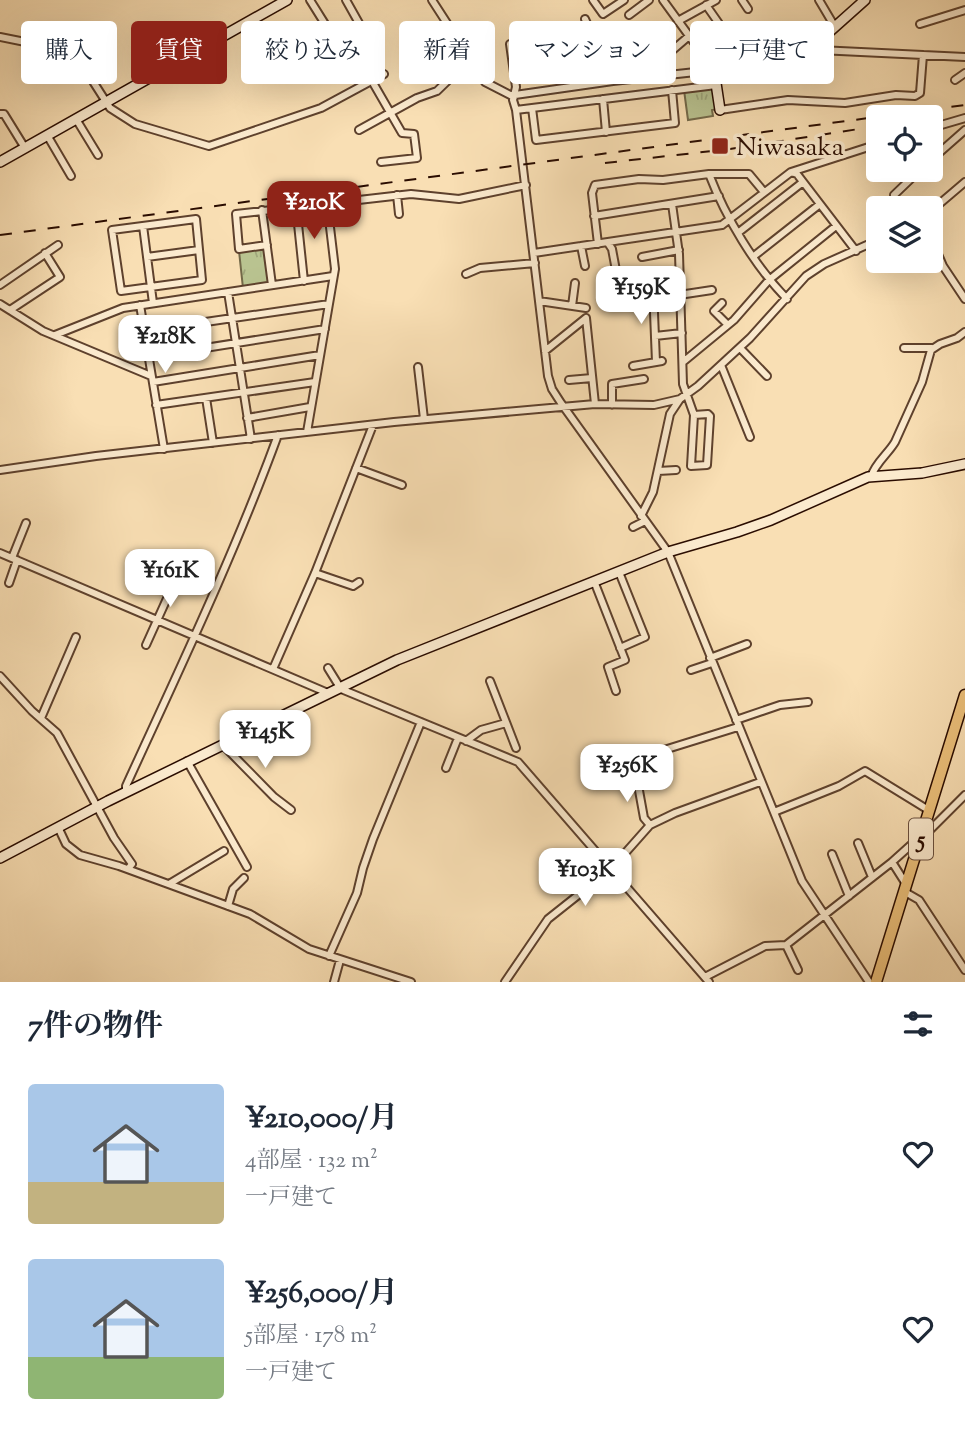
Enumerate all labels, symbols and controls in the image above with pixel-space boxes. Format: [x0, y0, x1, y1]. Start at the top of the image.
chip: 購入 [21, 21, 117, 84]
chip: 賃貸 [131, 21, 227, 84]
chip: 絞り込み [241, 21, 385, 84]
chip: 新着 [399, 21, 495, 84]
chip: マンション [509, 21, 676, 84]
chip: 一戸建て [690, 21, 834, 84]
map controls [866, 105, 943, 273]
button: locate [866, 105, 943, 182]
place label: Niwasaka [736, 130, 844, 167]
marker: Niwasaka [710, 136, 730, 156]
pin: ¥210K [265, 182, 363, 241]
text: ¥210K [283, 187, 345, 220]
button: layers [866, 196, 943, 273]
pin: ¥159K [592, 266, 690, 326]
text: ¥159K [612, 272, 670, 305]
pin: ¥218K [116, 316, 214, 375]
text: ¥218K [134, 321, 196, 354]
pin: ¥161K [121, 550, 219, 609]
text: ¥161K [141, 555, 199, 588]
pin: ¥145K [216, 710, 314, 770]
text: ¥145K [236, 716, 294, 749]
pin: ¥256K [578, 744, 676, 804]
text: ¥256K [596, 750, 658, 783]
road number: 5 [909, 818, 933, 860]
pin: ¥103K [536, 848, 634, 908]
text: ¥103K [555, 854, 615, 887]
icon: filters [899, 1005, 937, 1043]
text: 7件の物件 [28, 1006, 163, 1049]
text: ¥210,000/月 [245, 1098, 398, 1141]
icon: home [84, 1112, 168, 1196]
icon: heart [899, 1135, 937, 1173]
text: 4部屋 · 132 m² [245, 1145, 378, 1178]
text: 一戸建て [245, 1182, 337, 1215]
text: ¥256,000/月 [245, 1273, 398, 1316]
icon: home [84, 1287, 168, 1371]
icon: heart [899, 1310, 937, 1348]
text: 5部屋 · 178 m² [245, 1320, 377, 1353]
text: 一戸建て [245, 1357, 337, 1390]

